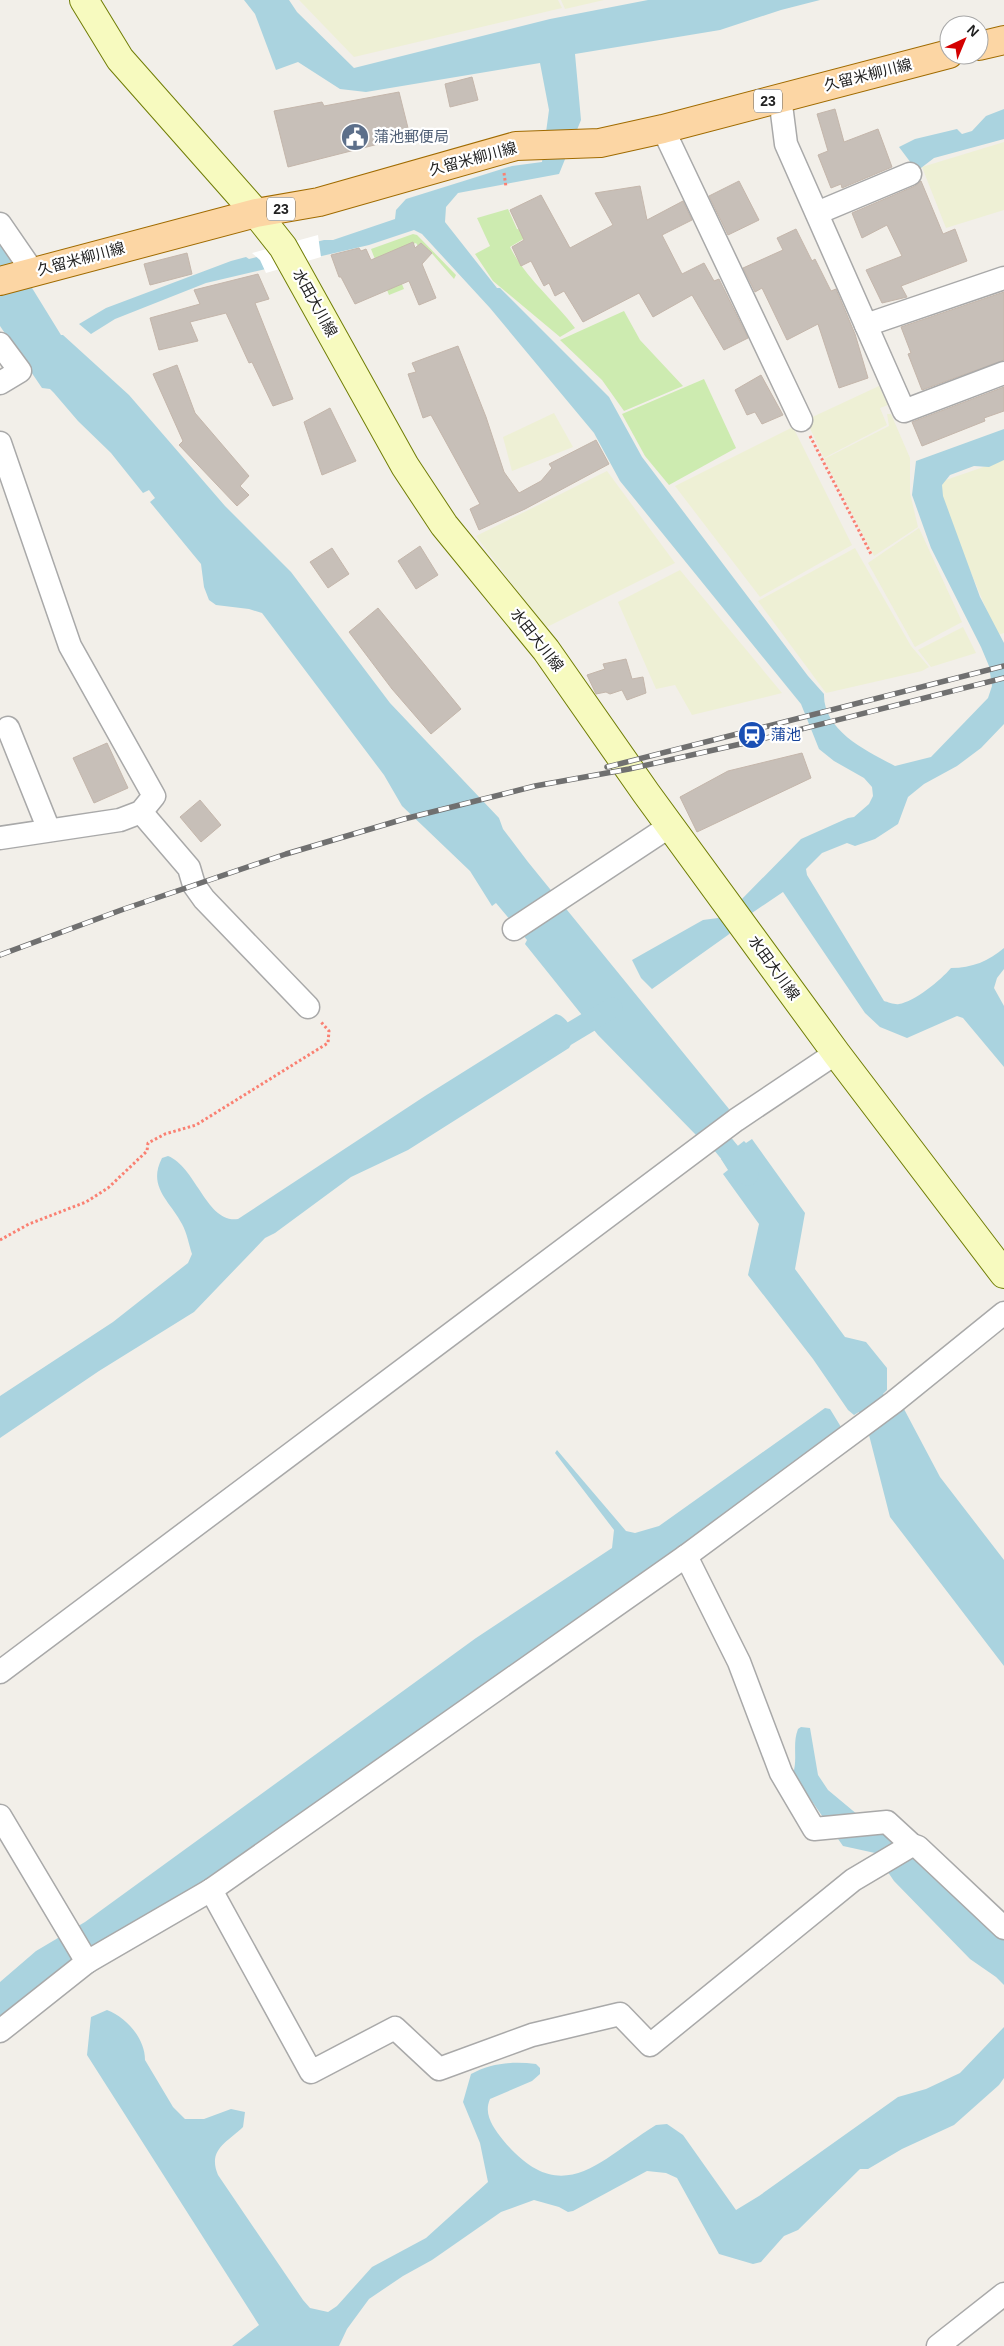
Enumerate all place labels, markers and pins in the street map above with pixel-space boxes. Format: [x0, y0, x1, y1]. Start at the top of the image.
public building icon: 蒲池郵便局 [340, 122, 370, 152]
place label: 蒲池郵便局 [374, 128, 449, 145]
station icon: 蒲池 [737, 720, 767, 750]
place label: 蒲池 [771, 726, 801, 743]

